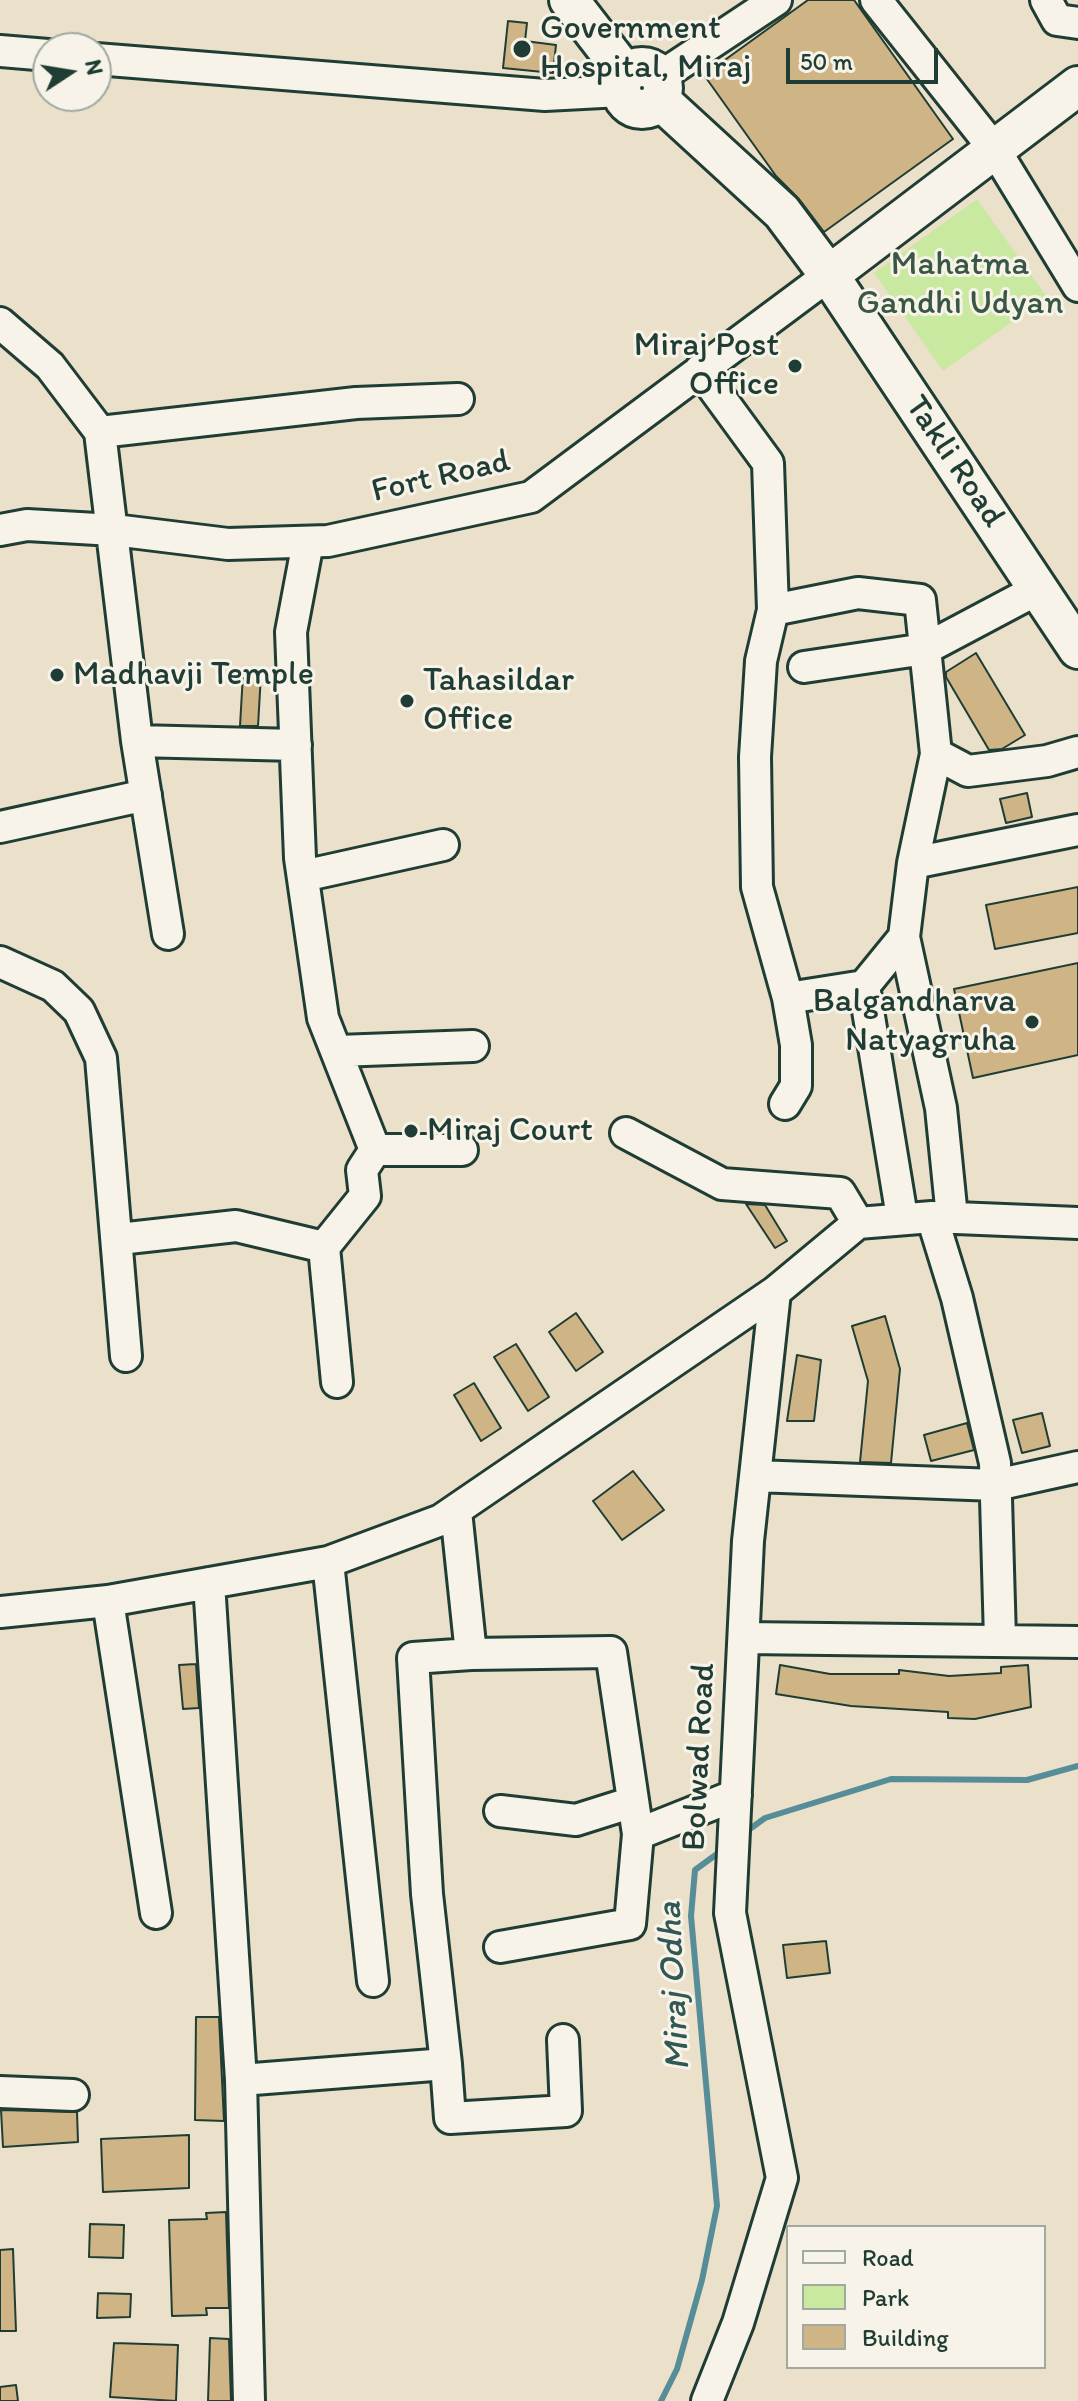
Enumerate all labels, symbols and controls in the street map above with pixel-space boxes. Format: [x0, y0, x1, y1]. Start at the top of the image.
place label: Government Hospital, Miraj [540, 9, 751, 88]
north arrow [32, 32, 112, 112]
scale bar [790, 32, 942, 82]
marker: Government Hospital, Miraj [511, 38, 533, 60]
text: 50 m [800, 47, 853, 76]
text: N [79, 57, 109, 77]
park label: Mahatma Gandhi Udyan [857, 245, 1063, 324]
place label: Miraj Post Office [634, 326, 779, 406]
marker: Miraj Post Office [786, 357, 804, 375]
street label: Takli Road [895, 388, 1013, 536]
street label: Fort Road [368, 441, 514, 513]
place label: Madhavji Temple [73, 655, 314, 695]
place label: Tahasildar Office [423, 661, 574, 740]
marker: Madhavji Temple [48, 666, 66, 684]
marker: Tahasildar Office [398, 692, 416, 710]
place label: Balgandharva Natyagruha [813, 982, 1016, 1062]
marker: Balgandharva Natyagruha [1023, 1013, 1041, 1031]
place label: Miraj Court [427, 1111, 593, 1151]
marker: Miraj Court [402, 1122, 420, 1140]
street label: Bolwad Road [675, 1662, 725, 1852]
water label: Miraj Odha [649, 1900, 701, 2072]
legend [786, 2225, 1046, 2369]
text: Road [862, 2243, 914, 2272]
text: Park [862, 2283, 909, 2312]
text: Building [862, 2323, 949, 2352]

